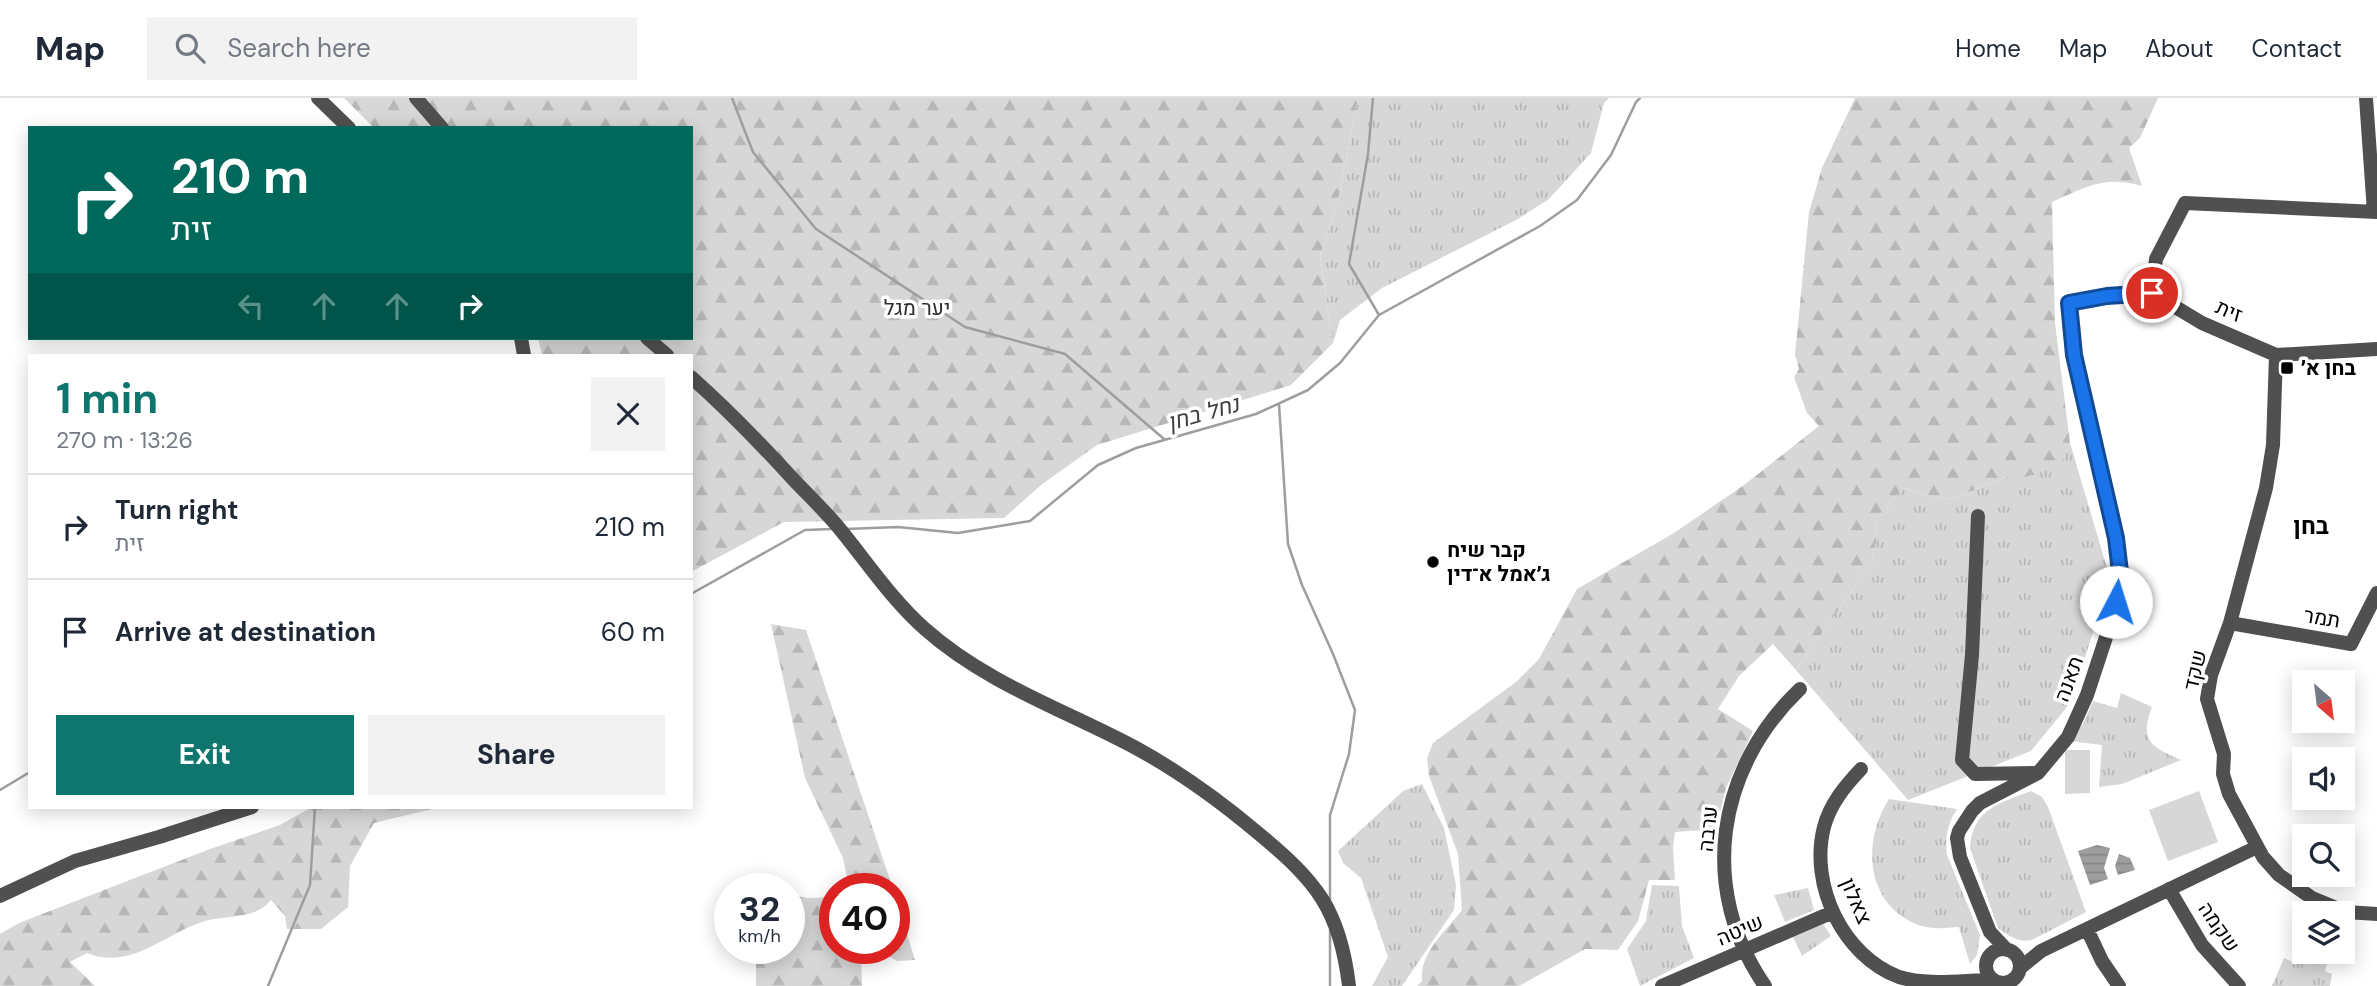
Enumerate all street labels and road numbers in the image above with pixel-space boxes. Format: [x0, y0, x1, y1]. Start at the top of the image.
street label: זית [2211, 293, 2247, 329]
street label: תמר [2302, 601, 2342, 635]
street label: שקד [2177, 647, 2213, 693]
street label: תאנה [2048, 652, 2090, 706]
street label: ערבה [1692, 805, 1724, 853]
street label: צאלון [1834, 873, 1878, 929]
street label: שקמה [2192, 896, 2246, 958]
street label: שיטה [1712, 908, 1768, 952]

